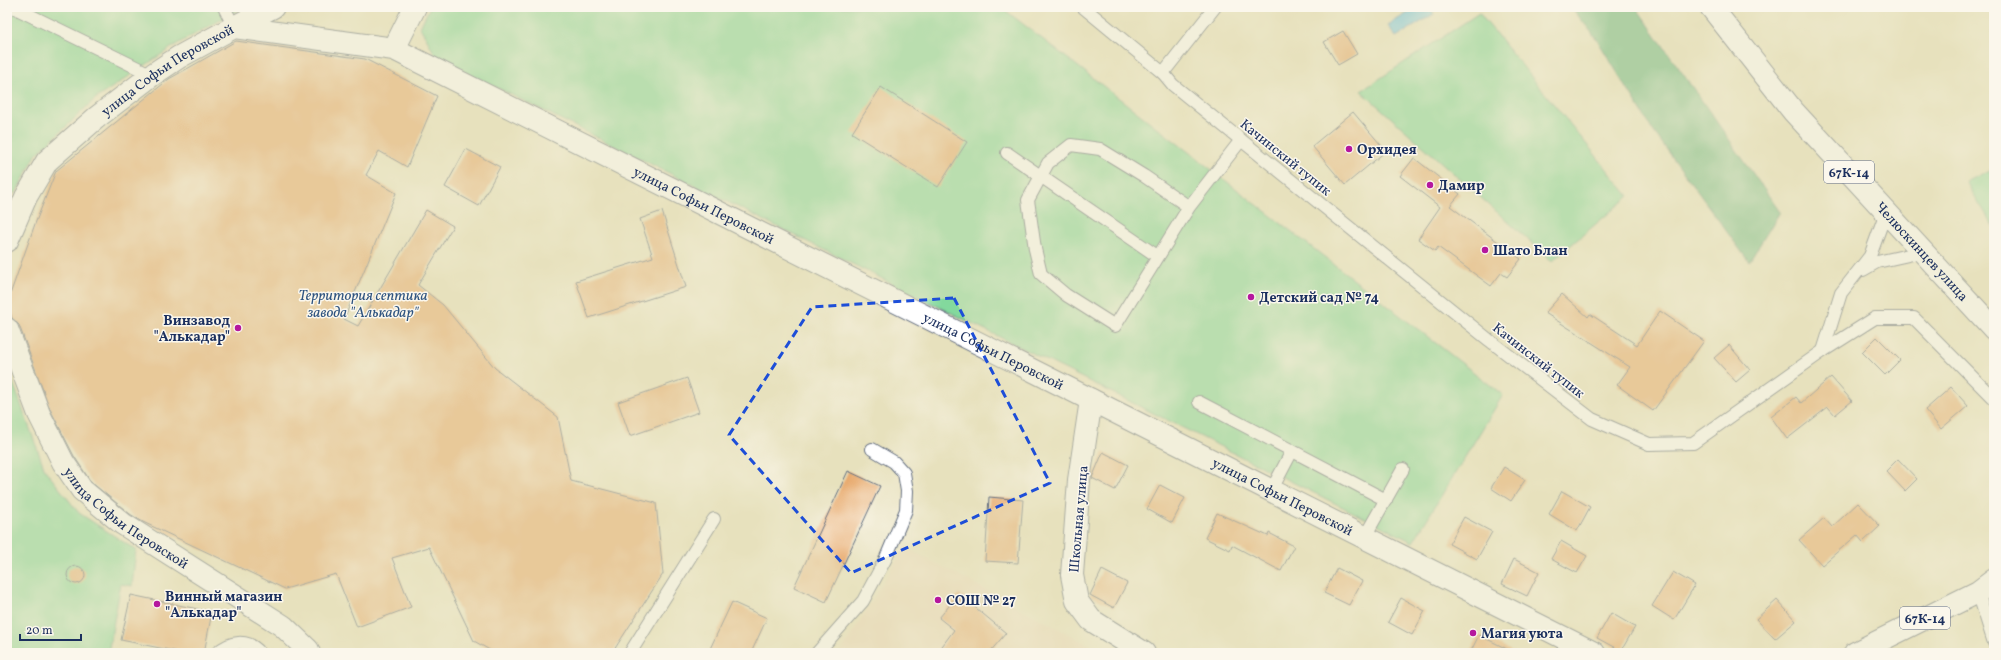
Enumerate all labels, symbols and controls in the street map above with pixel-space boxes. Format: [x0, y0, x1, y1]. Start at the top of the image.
street label: улица Софьи Перовской [98, 21, 238, 122]
street label: Качинский тупик [1235, 115, 1335, 201]
place label: Орхидея [1357, 141, 1417, 160]
marker: Орхидея [1344, 144, 1354, 154]
road number: 67К-14 [1824, 161, 1874, 183]
street label: улица Софьи Перовской [630, 163, 777, 250]
place label: Дамир [1438, 177, 1485, 196]
marker: Дамир [1425, 180, 1435, 190]
street label: Челюскинцев улица [1870, 198, 1972, 306]
place label: Шато Блан [1493, 242, 1568, 261]
marker: Шато Блан [1480, 245, 1490, 255]
water label: Территория септика завода "Алькадар" [298, 286, 428, 324]
place label: Детский сад № 74 [1259, 289, 1379, 308]
marker: Детский сад № 74 [1246, 292, 1256, 302]
street label: улица Софьи Перовской [919, 309, 1067, 396]
place label: Винзавод "Алькадар" [154, 312, 230, 347]
street label: Качинский тупик [1488, 319, 1589, 404]
marker: Винзавод "Алькадар" [233, 323, 243, 333]
street label: улица Софьи Перовской [1208, 454, 1356, 541]
street label: улица Софьи Перовской [58, 464, 192, 574]
street label: Школьная улица [1065, 465, 1094, 573]
place label: Винный магазин "Алькадар" [165, 588, 282, 623]
place label: СОШ № 27 [946, 592, 1016, 611]
marker: СОШ № 27 [933, 595, 943, 605]
marker: Винный магазин "Алькадар" [152, 599, 162, 609]
road number: 67К-14 [1900, 607, 1950, 629]
scale bar [20, 616, 81, 642]
text: 20 m [26, 623, 53, 639]
place label: Магия уюта [1481, 625, 1563, 644]
marker: Магия уюта [1468, 628, 1478, 638]

